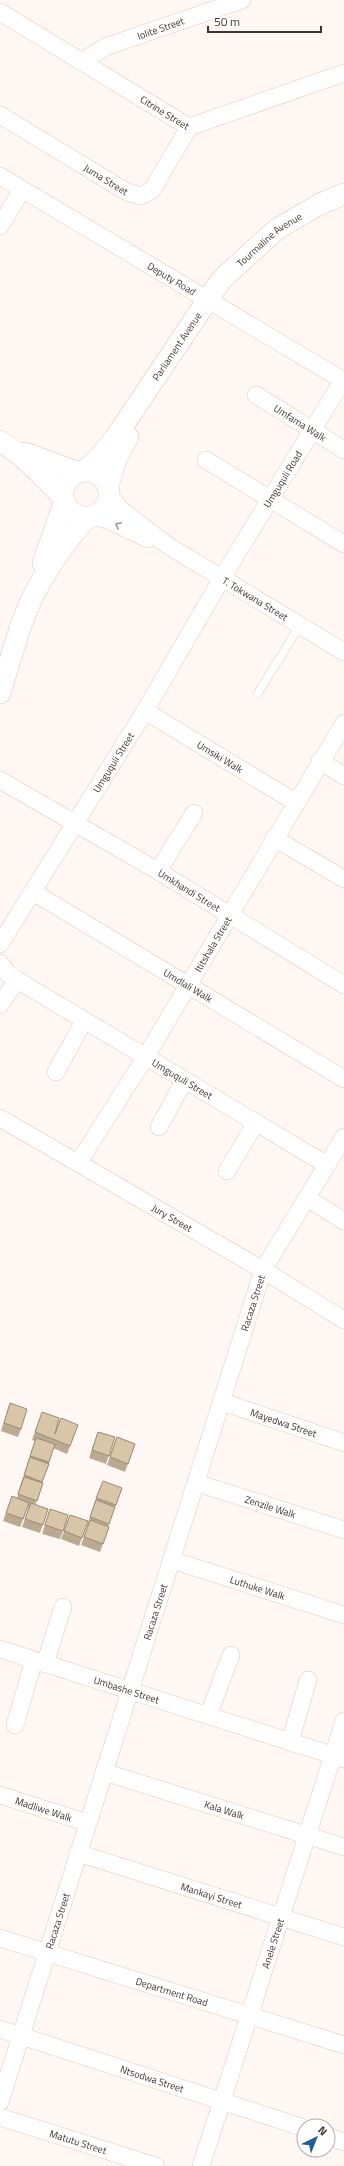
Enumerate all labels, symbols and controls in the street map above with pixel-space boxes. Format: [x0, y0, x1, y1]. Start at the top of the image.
scale bar [208, 8, 321, 34]
text: 50 m [214, 12, 240, 31]
street label: Iolite Street [135, 13, 187, 43]
street label: Citrine Street [137, 92, 193, 134]
street label: Juma Street [81, 160, 131, 199]
street label: Tourmaline Avenue [233, 209, 305, 270]
street label: Deputy Road [144, 258, 199, 299]
street label: Parliament Avenue [149, 309, 205, 384]
street label: Umfama Walk [271, 401, 329, 445]
street label: Umguquli Road [260, 448, 306, 511]
one-way arrow [115, 522, 122, 530]
street label: T. Tokwana Street [219, 573, 291, 625]
street label: Umguquli Street [89, 729, 138, 796]
street label: Umsiki Walk [194, 737, 246, 777]
street label: Umkhandi Street [155, 866, 224, 916]
street label: Ititshala Street [191, 913, 236, 975]
street label: Umdlali Walk [160, 965, 215, 1006]
street label: Umguquli Street [149, 1055, 216, 1103]
street label: Jury Street [149, 1200, 196, 1236]
street label: Racaza Street [237, 1273, 269, 1333]
street label: Mayedwa Street [248, 1405, 319, 1441]
street label: Zenzile Walk [243, 1492, 298, 1522]
street label: Luthuke Walk [228, 1572, 287, 1604]
street label: Racaza Street [139, 1582, 171, 1642]
street label: Umbashe Street [92, 1672, 162, 1708]
street label: Madliwe Walk [13, 1793, 74, 1826]
street label: Kala Walk [202, 1797, 246, 1823]
street label: Mankayi Street [179, 1879, 244, 1913]
street label: Racaza Street [42, 1891, 74, 1951]
street label: Anele Street [258, 1916, 288, 1970]
street label: Department Road [134, 1974, 210, 2010]
street label: Ntsodwa Street [118, 2062, 186, 2097]
north arrow [296, 2118, 336, 2158]
text: N [315, 2122, 331, 2139]
street label: Matutu Street [48, 2126, 109, 2158]

